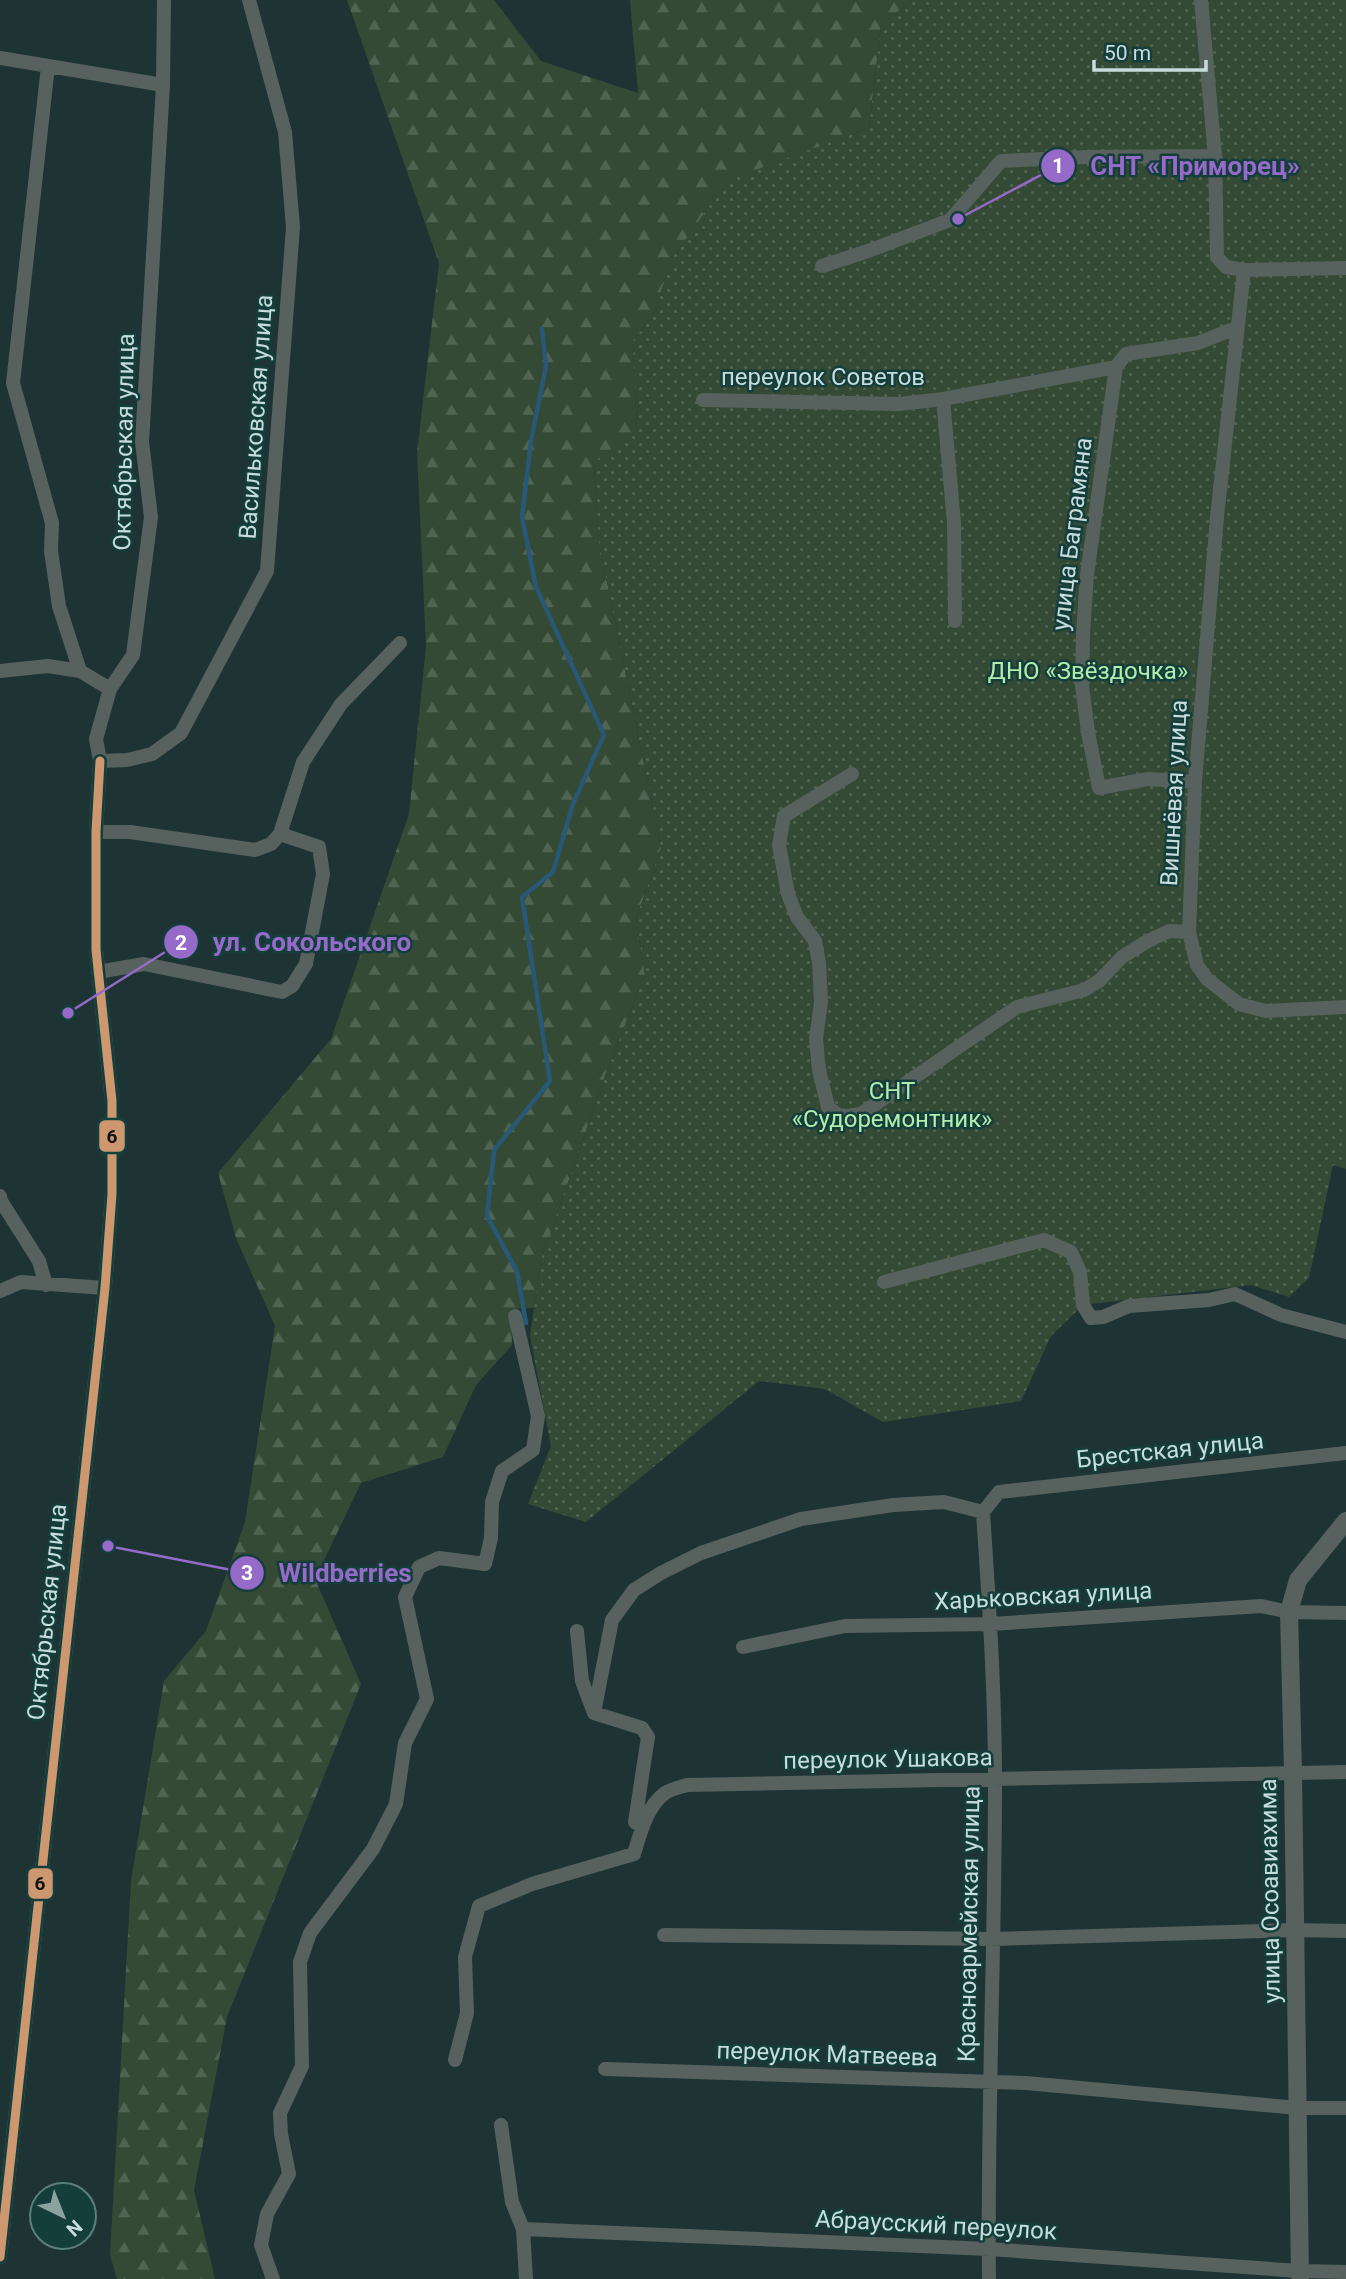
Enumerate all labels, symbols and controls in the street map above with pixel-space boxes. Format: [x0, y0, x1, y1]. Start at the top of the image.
scale bar [1094, 28, 1206, 72]
text: 50 m [1104, 41, 1151, 65]
callout: СНТ «Приморец» [1041, 143, 1314, 190]
text: СНТ «Приморец» [1090, 151, 1300, 181]
text: 1 [1052, 154, 1064, 178]
street label: Васильковская улица [233, 294, 279, 540]
street label: Октябрьская улица [108, 333, 140, 551]
street label: переулок Советов [721, 363, 925, 391]
street label: улица Баграмяна [1046, 436, 1098, 632]
park label: ДНО «Звёздочка» [988, 657, 1188, 685]
street label: Вишнёвая улица [1155, 699, 1193, 887]
callout: ул. Сокольского [164, 919, 425, 966]
text: ул. Сокольского [213, 927, 411, 957]
text: 2 [175, 931, 187, 955]
park label: СНТ «Судоремонтник» [792, 1077, 992, 1133]
line badge: 6 [98, 1119, 126, 1153]
text: 6 [107, 1125, 118, 1148]
street label: Брестская улица [1075, 1426, 1265, 1474]
street label: Октябрьская улица [22, 1502, 72, 1722]
callout: Wildberries [230, 1549, 426, 1596]
text: Wildberries [278, 1558, 412, 1588]
text: 3 [241, 1561, 253, 1585]
street label: Харьковская улица [933, 1576, 1153, 1616]
street label: переулок Ушакова [783, 1743, 993, 1775]
street label: улица Осоавиахима [1254, 1778, 1286, 2004]
street label: Красноармейская улица [953, 1786, 985, 2062]
line badge: 6 [27, 1867, 54, 1900]
text: 6 [35, 1872, 46, 1895]
street label: переулок Матвеева [716, 2036, 938, 2072]
north arrow [28, 2181, 98, 2251]
street label: Абраусский переулок [814, 2205, 1058, 2245]
text: N [62, 2215, 87, 2241]

